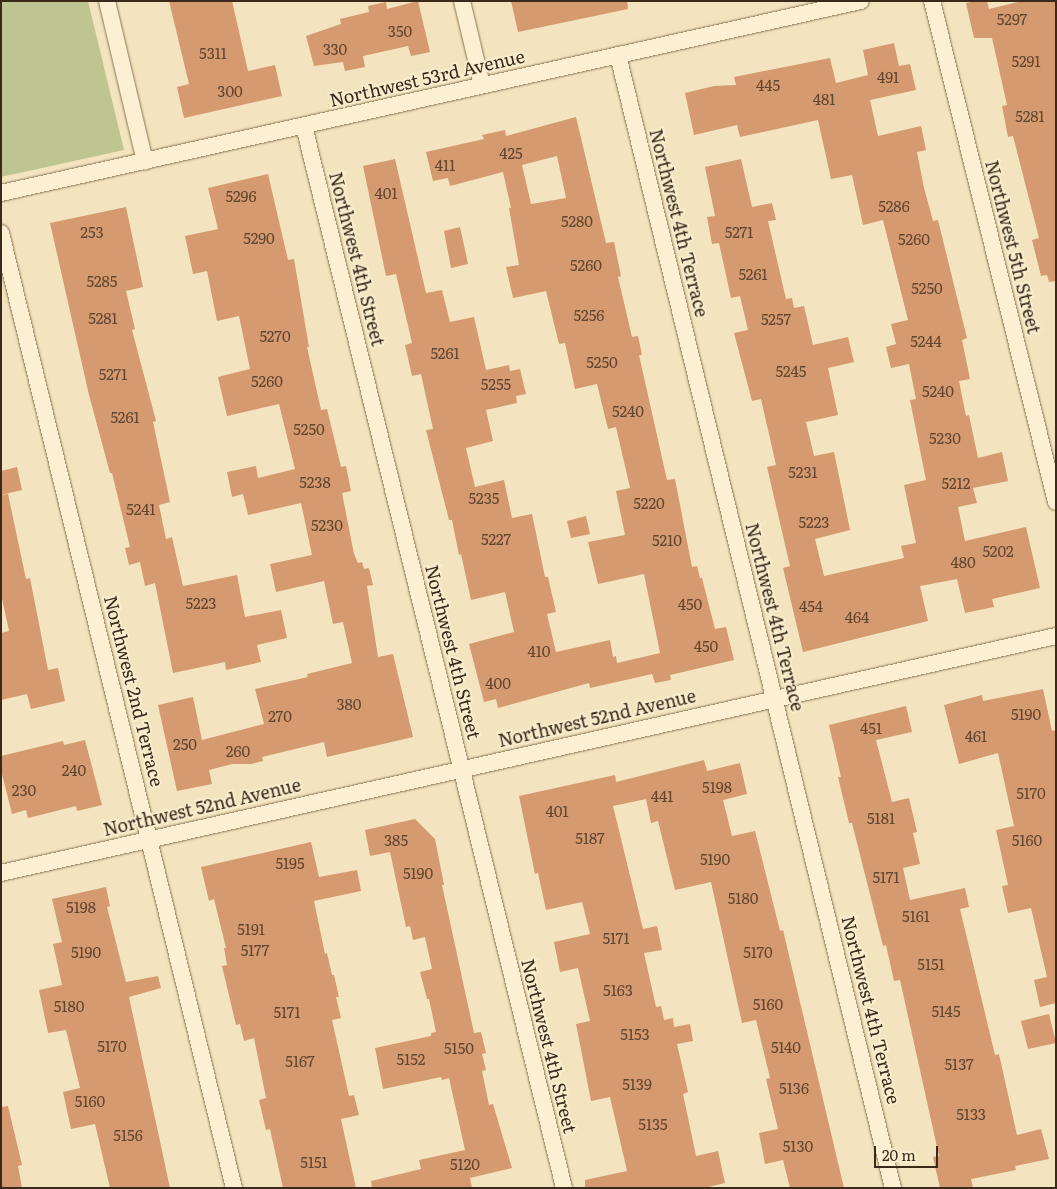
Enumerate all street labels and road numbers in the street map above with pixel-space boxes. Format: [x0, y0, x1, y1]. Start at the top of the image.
street label: Northwest 53rd Avenue [327, 45, 527, 111]
street label: Northwest 4th Terrace [645, 127, 713, 319]
street label: Northwest 5th Street [981, 158, 1045, 336]
street label: Northwest 4th Street [325, 170, 389, 348]
street label: Northwest 4th Terrace [741, 521, 809, 713]
street label: Northwest 4th Street [421, 563, 485, 741]
street label: Northwest 2nd Terrace [100, 593, 168, 789]
street label: Northwest 52nd Avenue [496, 685, 698, 751]
street label: Northwest 52nd Avenue [101, 774, 303, 840]
street label: Northwest 4th Terrace [837, 914, 905, 1106]
street label: Northwest 4th Street [517, 957, 581, 1135]

